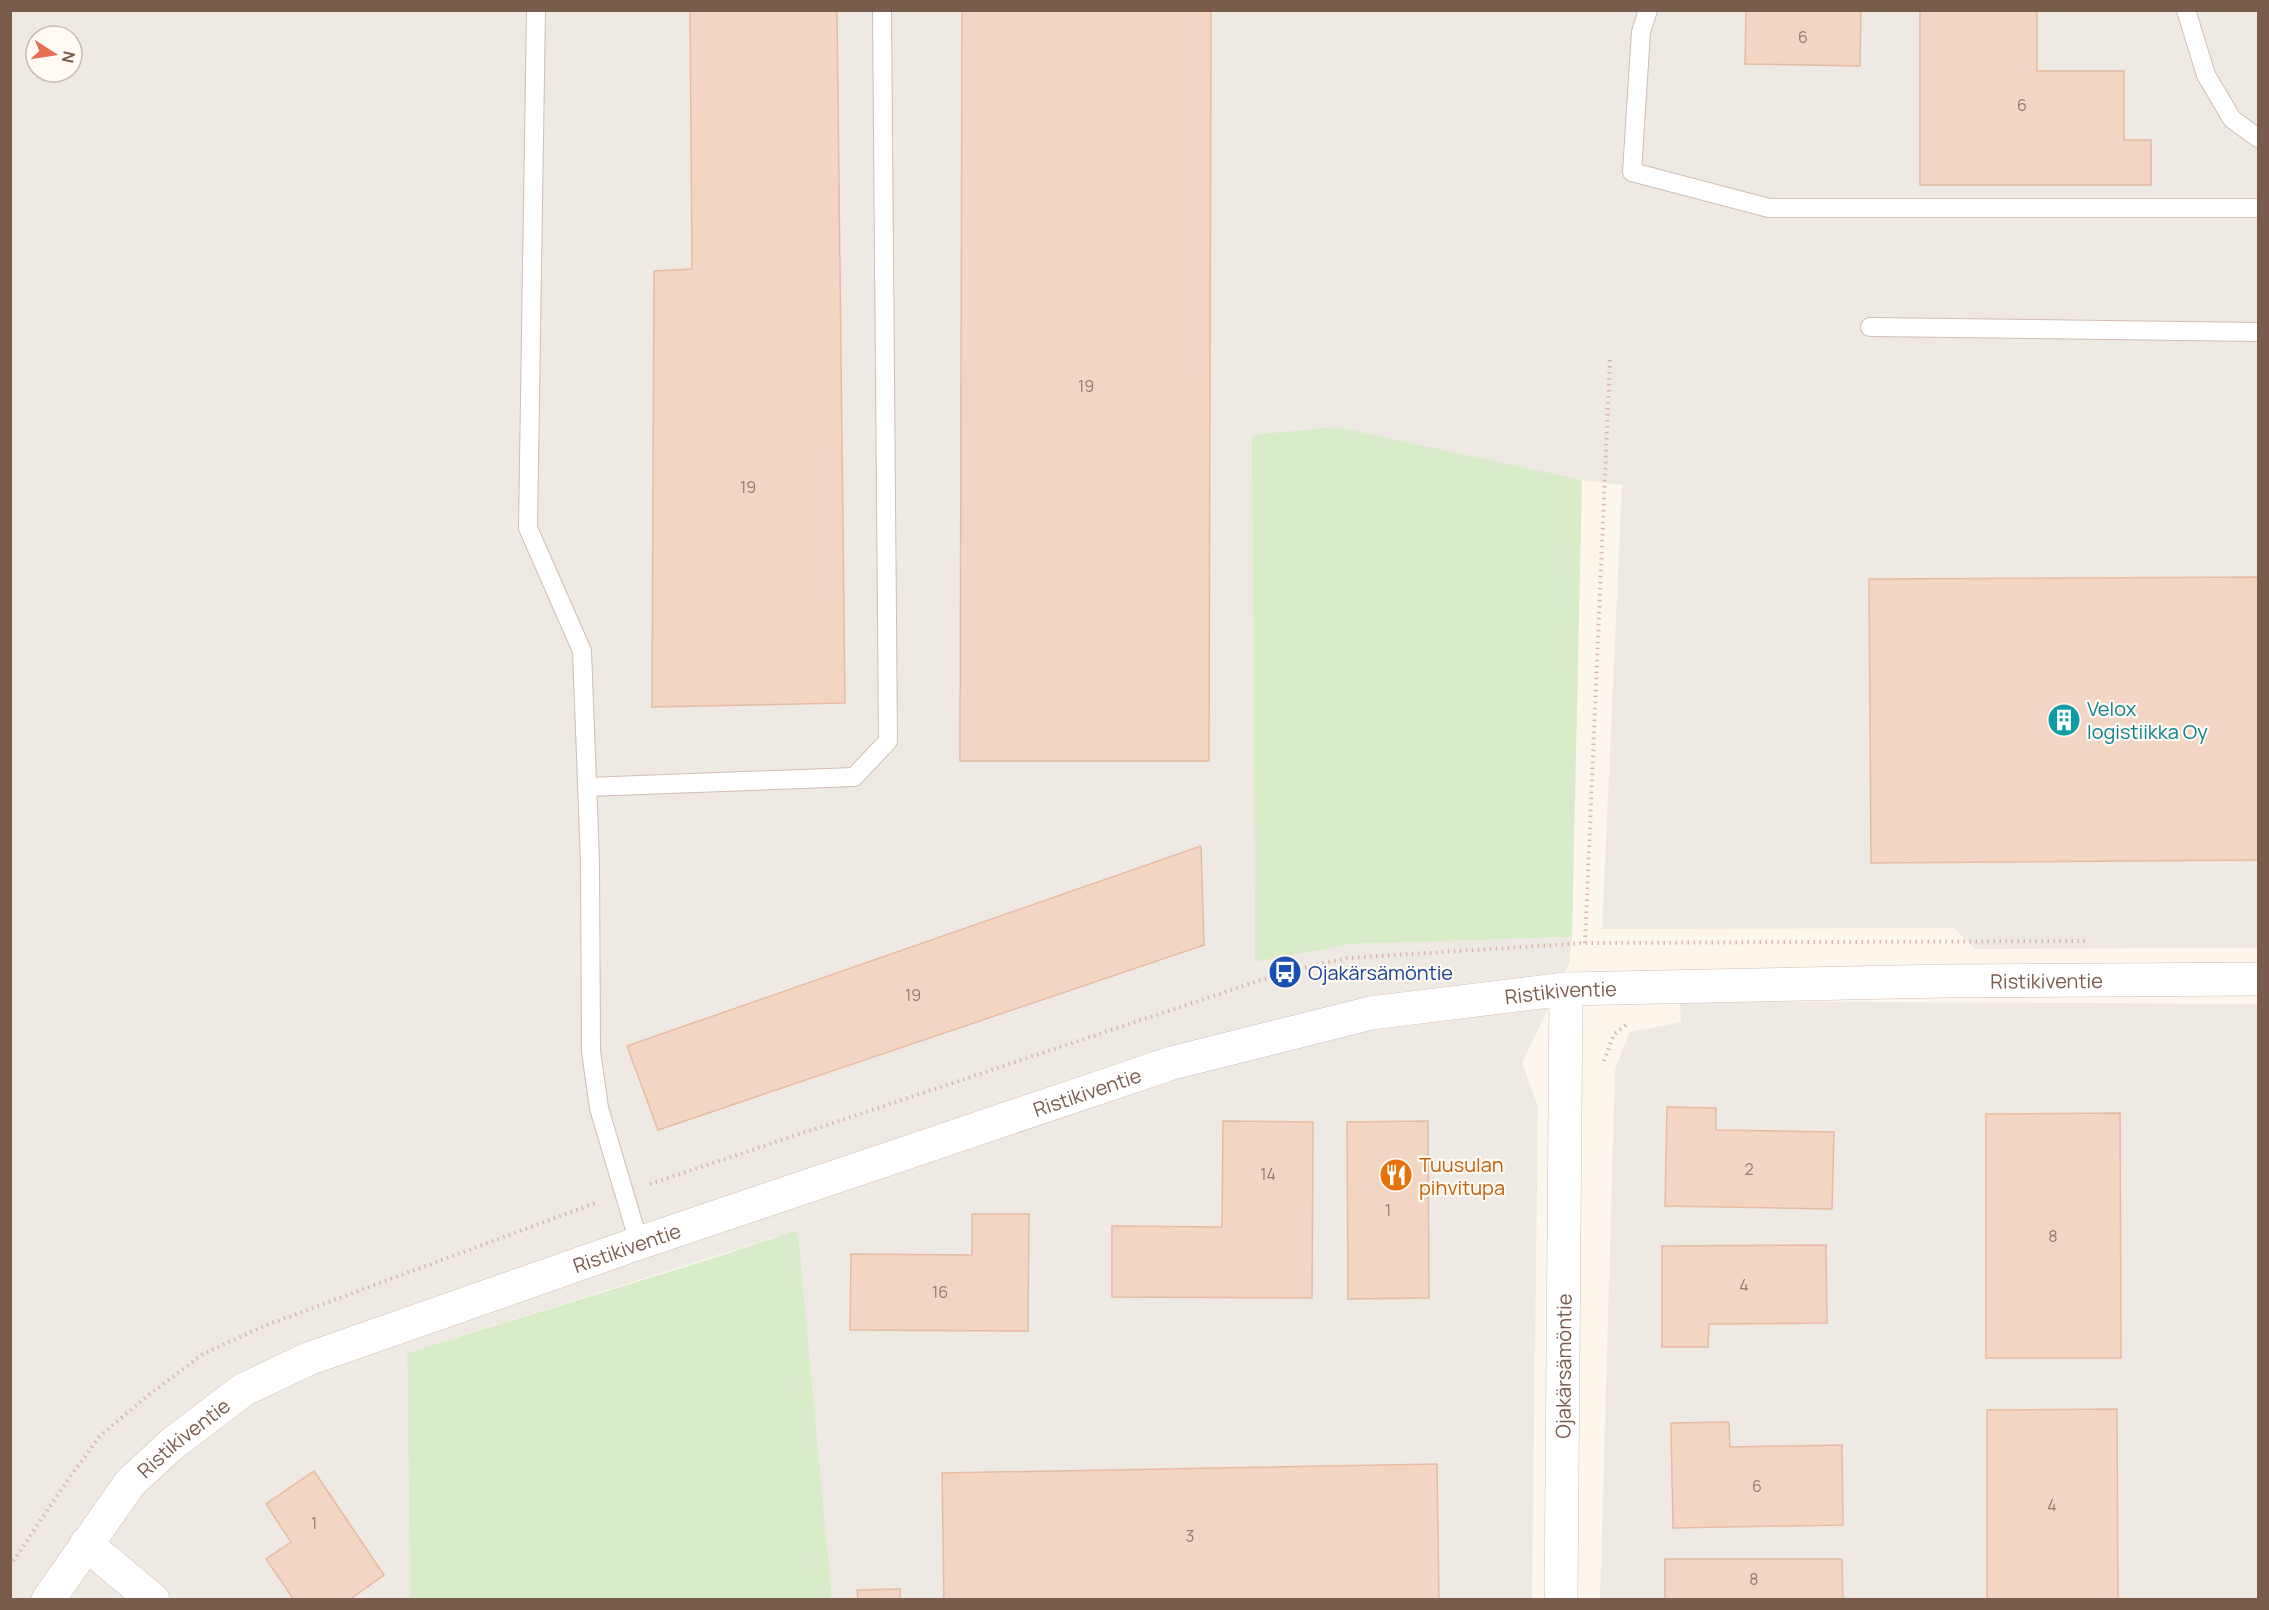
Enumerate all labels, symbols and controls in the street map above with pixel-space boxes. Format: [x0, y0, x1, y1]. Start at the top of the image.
north arrow [24, 24, 84, 84]
house number: 6 [1798, 26, 1808, 48]
text: N [57, 49, 81, 65]
house number: 6 [2017, 94, 2027, 116]
house number: 19 [1078, 375, 1094, 397]
house number: 19 [740, 476, 756, 498]
place label: Velox logistiikka Oy [2087, 695, 2208, 745]
building icon: Velox logistiikka Oy [2046, 702, 2082, 738]
bus stop icon: Ojakärsämöntie [1267, 954, 1303, 990]
place label: Ojakärsämöntie [1308, 959, 1453, 986]
street label: Ristikiventie [1990, 966, 2103, 994]
street label: Ristikiventie [1503, 974, 1617, 1010]
house number: 19 [905, 984, 921, 1006]
street label: Ristikiventie [1029, 1061, 1145, 1122]
place label: Tuusulan pihvitupa [1419, 1151, 1505, 1201]
restaurant icon: Tuusulan pihvitupa [1378, 1157, 1414, 1193]
house number: 2 [1744, 1158, 1754, 1180]
house number: 14 [1260, 1163, 1276, 1185]
house number: 1 [1385, 1199, 1391, 1221]
street label: Ristikiventie [569, 1216, 684, 1279]
house number: 8 [2048, 1225, 2058, 1247]
house number: 4 [1739, 1274, 1749, 1296]
house number: 16 [932, 1281, 948, 1303]
street label: Ojakärsämöntie [1549, 1293, 1577, 1439]
street label: Ristikiventie [131, 1391, 235, 1483]
house number: 6 [1752, 1475, 1762, 1497]
house number: 4 [2047, 1494, 2057, 1516]
house number: 1 [311, 1512, 317, 1534]
house number: 3 [1186, 1525, 1194, 1547]
house number: 8 [1749, 1568, 1759, 1590]

